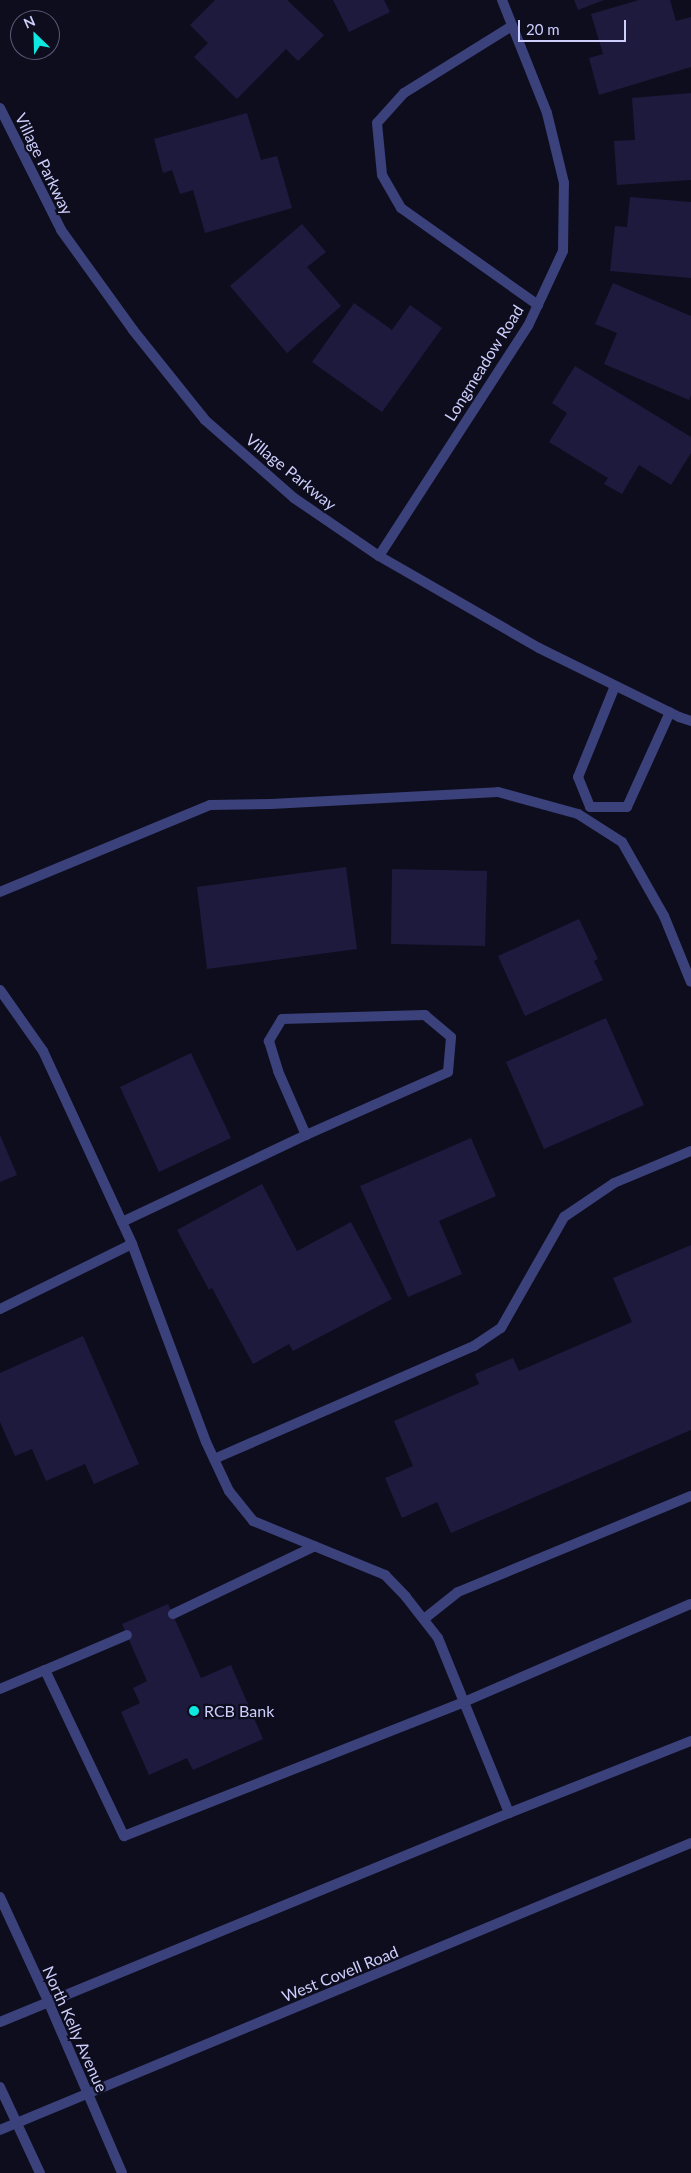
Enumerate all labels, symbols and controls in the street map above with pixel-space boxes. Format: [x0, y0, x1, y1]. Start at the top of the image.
north arrow [10, 10, 60, 60]
scale bar [521, 10, 628, 42]
text: N [21, 12, 37, 32]
text: 20 m [526, 20, 560, 38]
street label: Village Parkway [11, 110, 77, 218]
street label: Longmeadow Road [440, 301, 528, 425]
street label: Village Parkway [242, 430, 340, 514]
place label: RCB Bank [204, 1701, 274, 1721]
marker: RCB Bank [188, 1705, 200, 1717]
street label: West Covell Road [279, 1942, 401, 2006]
street label: North Kelly Avenue [38, 1963, 112, 2095]

